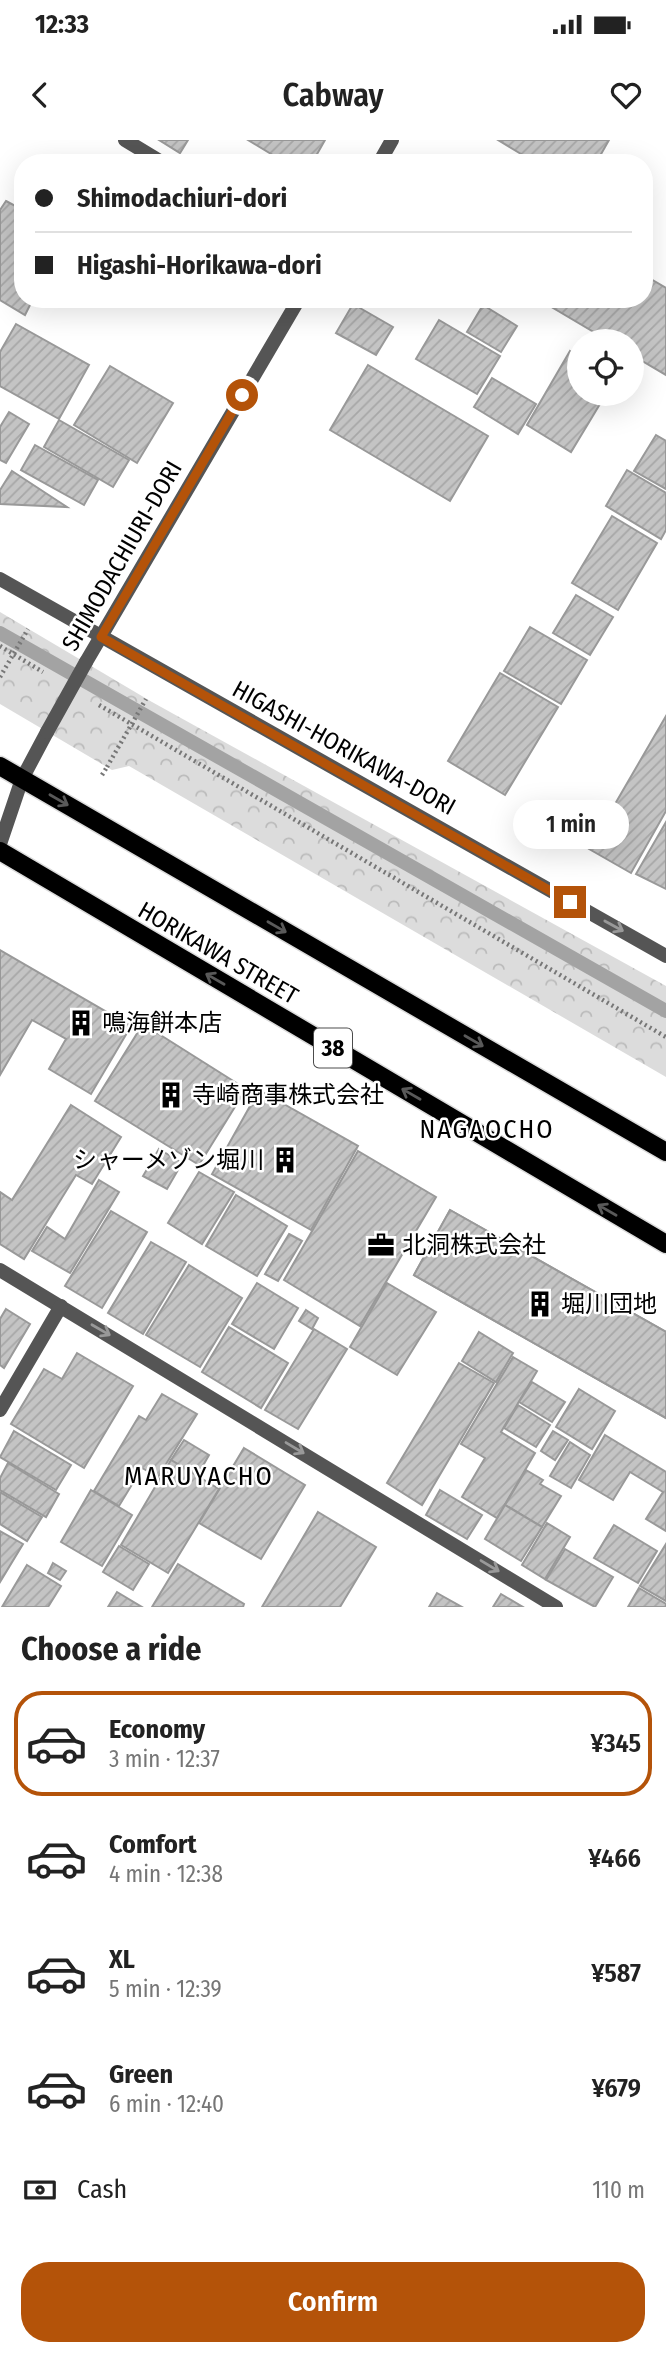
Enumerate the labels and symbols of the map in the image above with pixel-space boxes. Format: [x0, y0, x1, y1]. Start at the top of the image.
route start [226, 379, 258, 411]
street label: SHIMODACHIURI-DORI [56, 456, 188, 656]
street label: HIGASHI-HORIKAWA-DORI [228, 675, 460, 821]
one-way arrow [49, 794, 69, 808]
callout: 1 min [512, 800, 628, 850]
route end [554, 886, 586, 918]
street label: HORIKAWA STREET [133, 896, 303, 1010]
one-way arrow [604, 920, 624, 934]
one-way arrow [266, 921, 287, 934]
one-way arrow [205, 972, 225, 986]
building icon: 鳴海餅本店 [66, 1008, 96, 1038]
place label: 鳴海餅本店 [102, 1009, 222, 1037]
road number: 38 [314, 1028, 352, 1068]
one-way arrow [463, 1034, 483, 1048]
building icon: 寺崎商事株式会社 [156, 1080, 186, 1110]
place label: 寺崎商事株式会社 [192, 1081, 384, 1109]
one-way arrow [401, 1087, 421, 1101]
district label: NAGAOCHO [419, 1114, 555, 1145]
building icon: シャーメゾン堀川 [270, 1145, 300, 1175]
place label: シャーメゾン堀川 [73, 1146, 264, 1174]
one-way arrow [598, 1203, 618, 1217]
office icon: 北洞株式会社 [366, 1230, 396, 1260]
place label: 北洞株式会社 [402, 1231, 546, 1259]
building icon: 堀川団地 [525, 1289, 555, 1319]
place label: 堀川団地 [561, 1290, 657, 1318]
one-way arrow [90, 1324, 111, 1337]
one-way arrow [285, 1441, 305, 1455]
district label: MARUYACHO [124, 1461, 274, 1492]
one-way arrow [479, 1560, 499, 1574]

